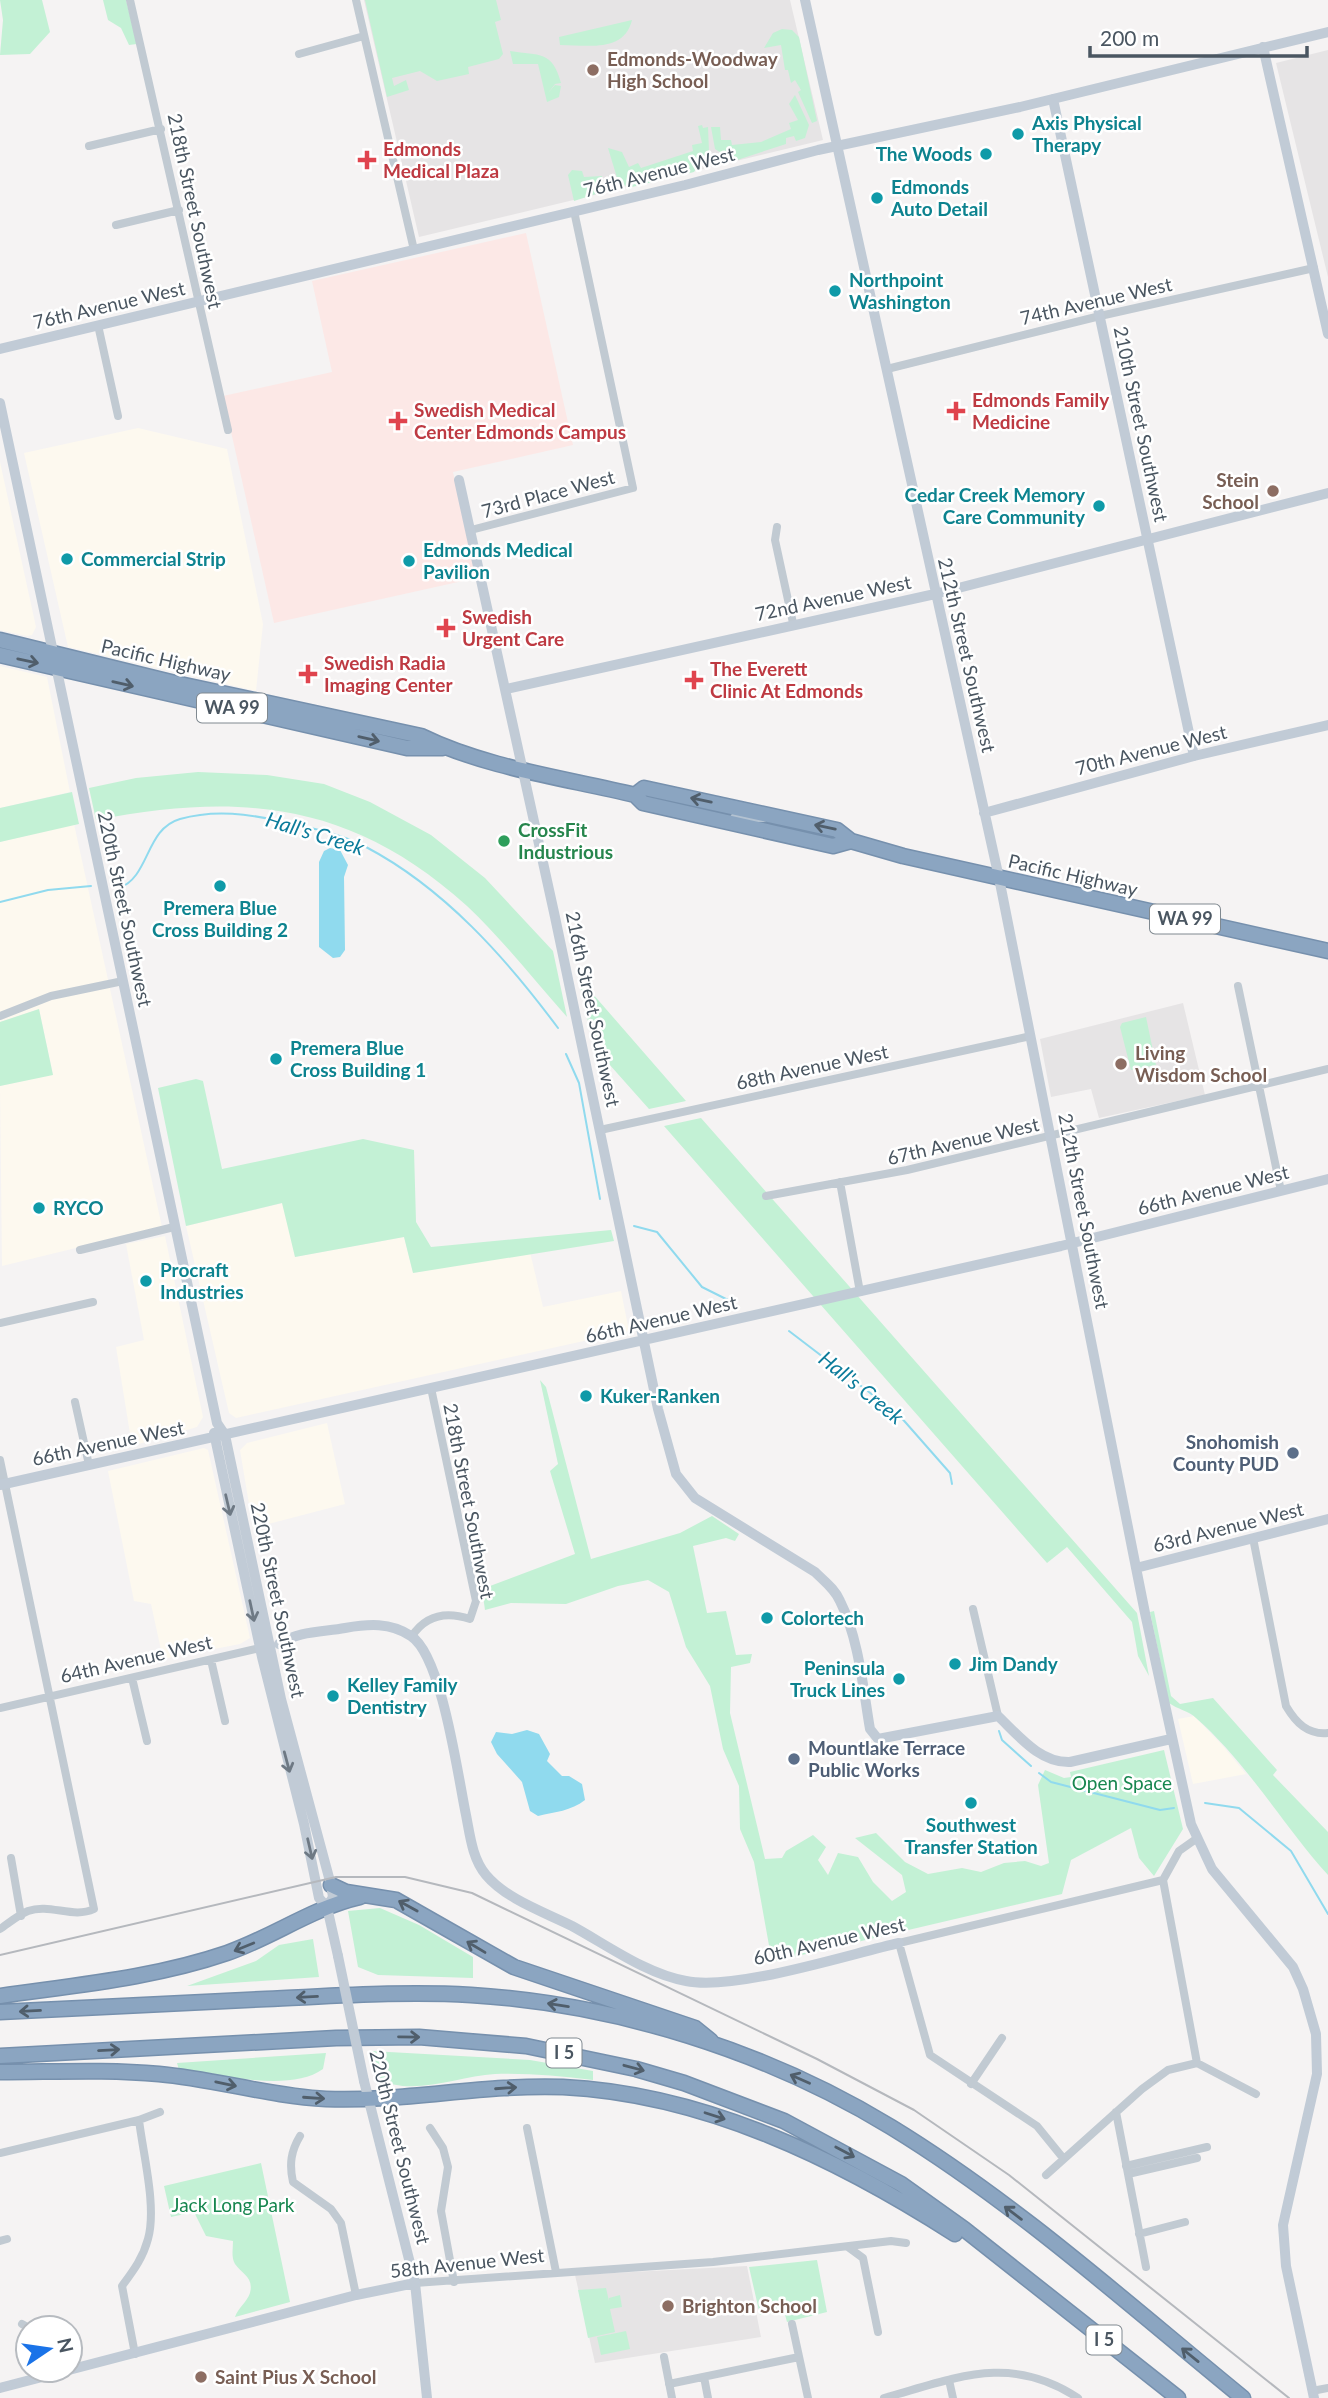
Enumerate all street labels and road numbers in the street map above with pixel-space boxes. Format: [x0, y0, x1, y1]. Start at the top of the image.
street label: 218th Street Southwest [164, 111, 227, 311]
street label: 76th Avenue West [581, 142, 737, 201]
street label: 74th Avenue West [1018, 272, 1174, 329]
street label: 76th Avenue West [31, 276, 187, 333]
street label: 210th Street Southwest [1110, 324, 1173, 524]
street label: 73rd Place West [479, 465, 617, 522]
street label: 212th Street Southwest [934, 555, 1001, 755]
street label: 72nd Avenue West [753, 570, 913, 625]
street label: Pacific Highway [99, 633, 233, 686]
road number: WA 99 [197, 694, 267, 722]
street label: 70th Avenue West [1073, 720, 1229, 779]
street label: 220th Street Southwest [94, 809, 157, 1009]
street label: Pacific Highway [1006, 848, 1140, 901]
road number: WA 99 [1150, 904, 1220, 934]
street label: 216th Street Southwest [562, 909, 625, 1109]
street label: 68th Avenue West [734, 1039, 890, 1094]
street label: 212th Street Southwest [1054, 1111, 1115, 1311]
street label: 67th Avenue West [885, 1112, 1041, 1169]
street label: 66th Avenue West [1135, 1160, 1291, 1219]
street label: 66th Avenue West [583, 1290, 739, 1347]
street label: 218th Street Southwest [439, 1401, 500, 1601]
street label: 66th Avenue West [30, 1415, 186, 1470]
street label: 63rd Avenue West [1150, 1497, 1306, 1556]
street label: 220th Street Southwest [247, 1500, 310, 1700]
street label: 64th Avenue West [58, 1630, 214, 1687]
street label: 60th Avenue West [751, 1912, 907, 1969]
road number: I 5 [546, 2038, 582, 2068]
street label: 220th Street Southwest [365, 2048, 436, 2246]
street label: 58th Avenue West [389, 2243, 545, 2282]
road number: I 5 [1086, 2326, 1122, 2354]

